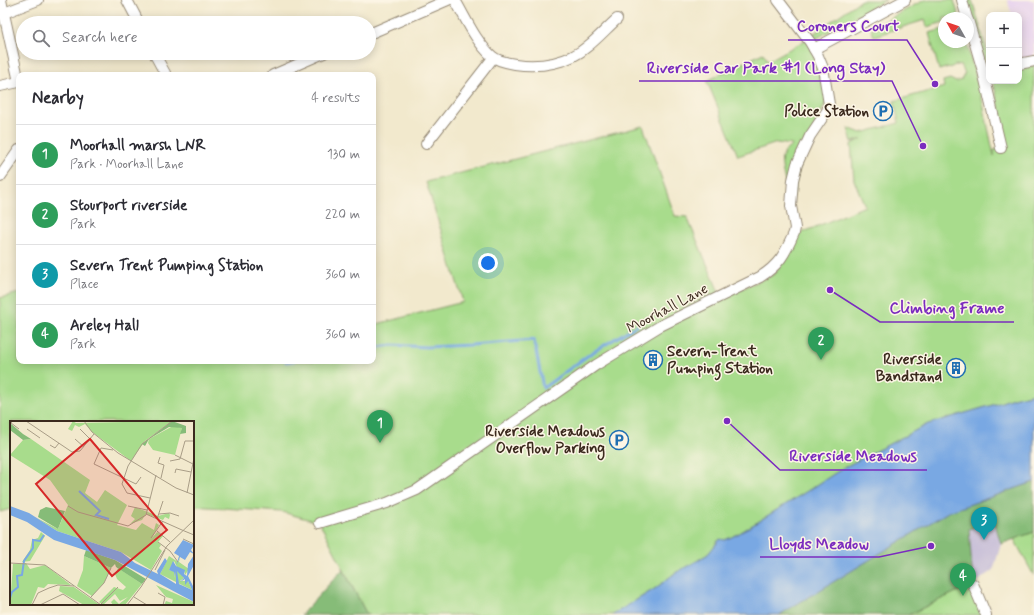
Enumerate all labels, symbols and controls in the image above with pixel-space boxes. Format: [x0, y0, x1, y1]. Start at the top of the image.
callout: Coroners Court [788, 12, 907, 40]
north arrow [938, 12, 974, 48]
map controls [986, 12, 1022, 84]
button: + [986, 12, 1022, 48]
search box [16, 16, 376, 60]
text: Coroners Court [797, 16, 900, 37]
icon: search [30, 27, 52, 49]
text: Search here [62, 28, 138, 48]
button: − [986, 48, 1022, 84]
callout: Riverside Car Park #1 (Long Stay) [639, 53, 892, 81]
text: Riverside Car Park #1 (Long Stay) [647, 58, 886, 81]
text: Nearby [32, 87, 84, 109]
text: 4 results [311, 90, 360, 107]
parking icon: Police Station [872, 100, 894, 122]
place label: Police Station [784, 102, 869, 122]
text: Moorhall marsh LNR [70, 136, 206, 156]
text: 1 [42, 146, 48, 163]
text: 130 m [327, 146, 360, 163]
text: Park · Moorhall Lane [70, 156, 184, 173]
text: Stourport riverside [70, 196, 187, 216]
text: 2 [42, 206, 48, 223]
text: 220 m [325, 206, 360, 223]
text: Park [70, 216, 96, 233]
your location [478, 253, 498, 273]
text: Severn Trent Pumping Station [70, 256, 263, 276]
text: 3 [42, 266, 48, 283]
text: 360 m [325, 266, 360, 283]
text: Place [70, 276, 99, 293]
street label: Moorhall Lane [623, 279, 712, 339]
callout: Climbing Frame [880, 294, 1014, 322]
text: Climbing Frame [889, 298, 1005, 320]
text: Areley Hall [70, 316, 139, 336]
text: 4 [41, 326, 49, 343]
text: 360 m [325, 326, 360, 343]
pin: 2 [808, 327, 834, 360]
text: Park [70, 336, 96, 353]
place label: Severn-Trent Pumping Station [667, 342, 773, 381]
building icon: Severn-Trent Pumping Station [642, 349, 664, 371]
place label: Riverside Bandstand [876, 350, 943, 387]
building icon: Riverside Bandstand [945, 357, 967, 379]
pin: 1 [367, 410, 393, 443]
inset map [10, 421, 194, 605]
place label: Riverside Meadows Overflow Parking [485, 422, 605, 461]
parking icon: Riverside Meadows Overflow Parking [608, 429, 630, 451]
callout: Riverside Meadows [780, 442, 927, 470]
text: Riverside Meadows [789, 446, 918, 467]
pin: 3 [971, 507, 997, 540]
callout: Lloyds Meadow [760, 529, 879, 557]
text: Lloyds Meadow [769, 534, 869, 555]
pin: 4 [950, 563, 976, 596]

